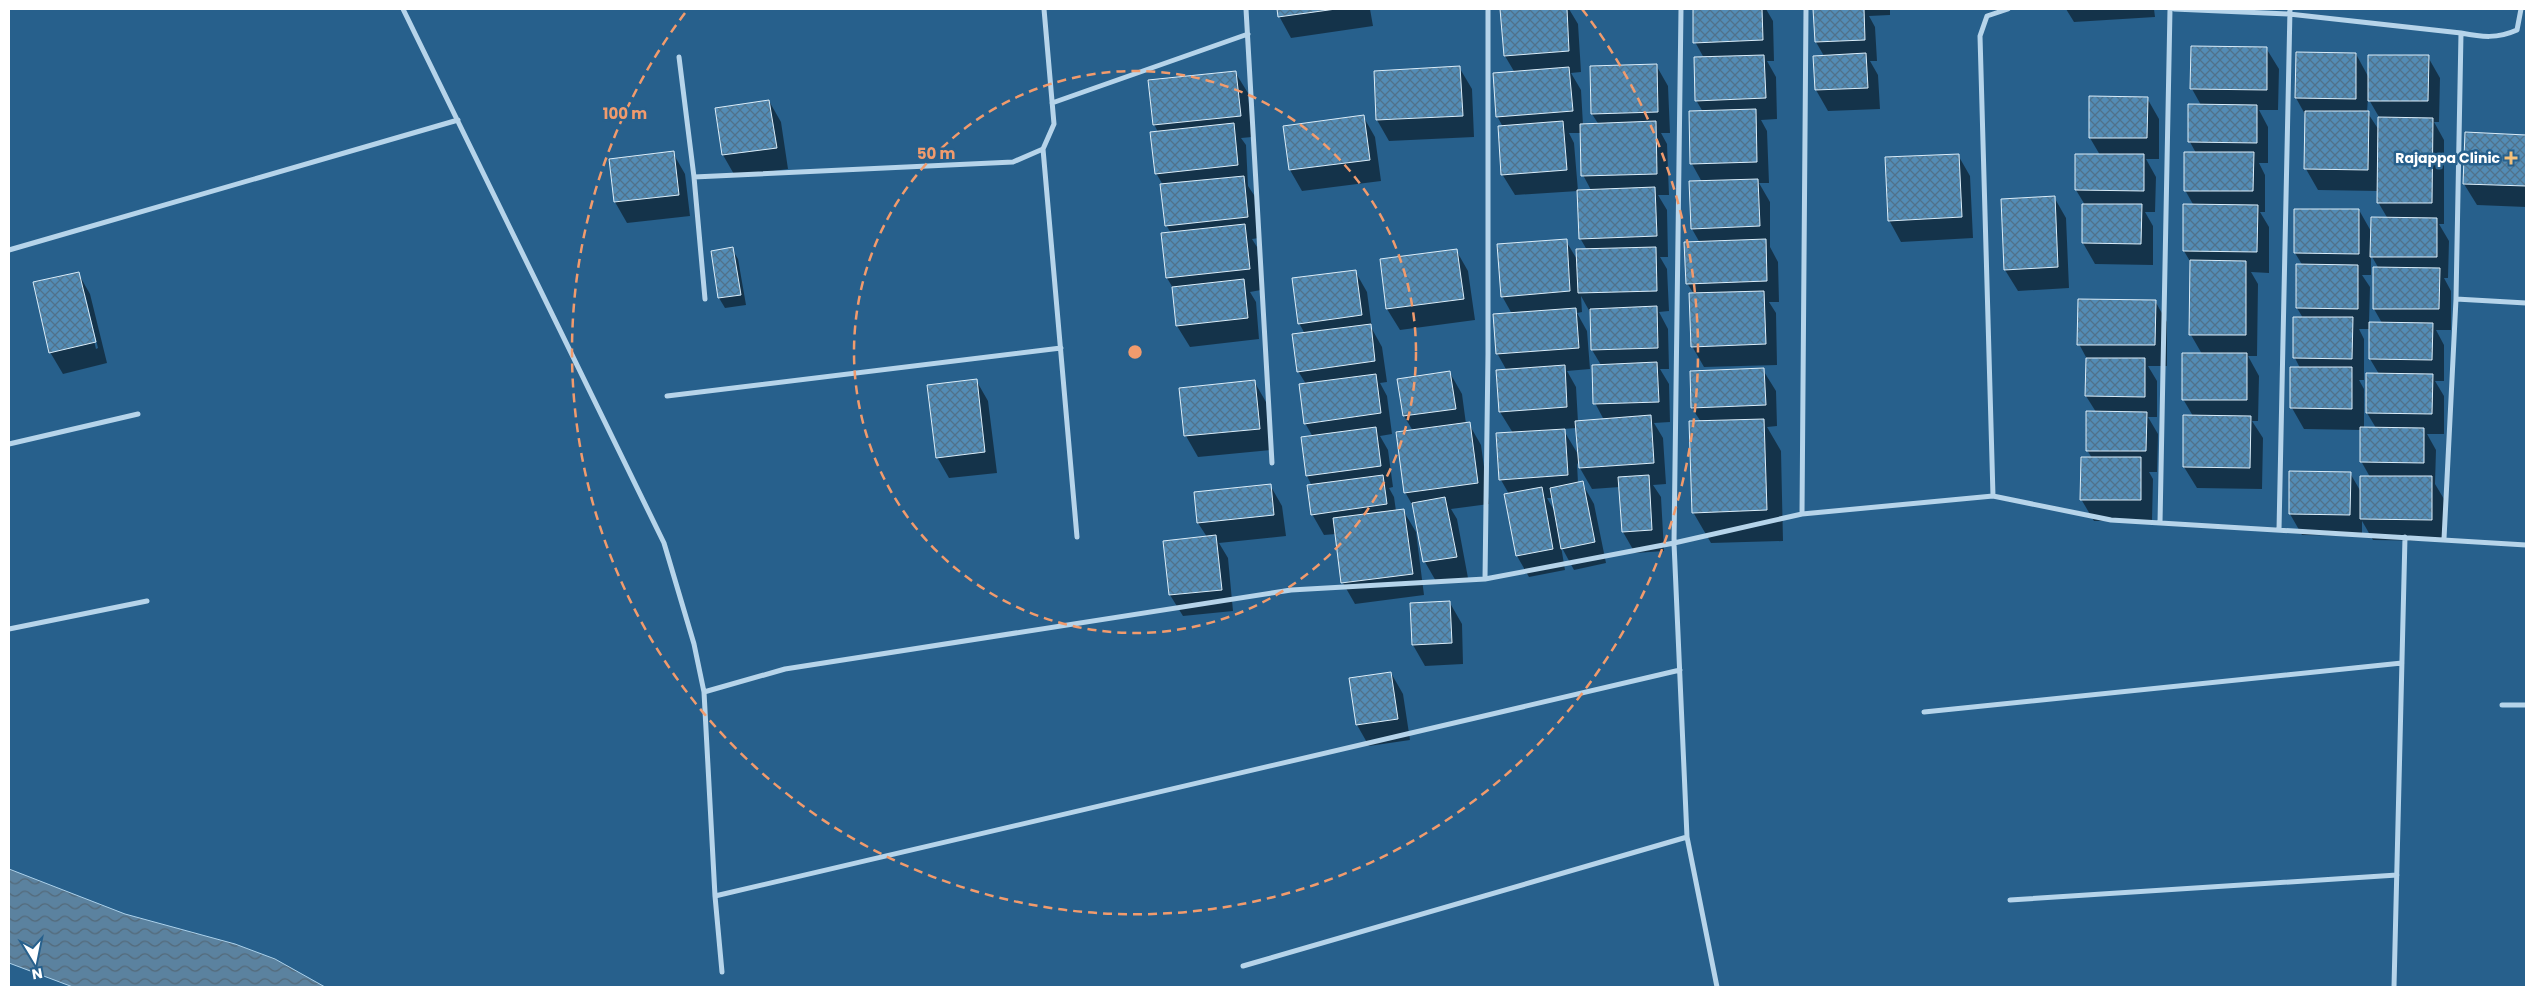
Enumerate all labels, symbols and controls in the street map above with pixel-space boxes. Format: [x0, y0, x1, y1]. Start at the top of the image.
text: 100 m [603, 103, 647, 124]
text: 50 m [917, 143, 955, 164]
place label: Rajappa Clinic [2395, 148, 2501, 168]
marker: Rajappa Clinic [2504, 151, 2518, 165]
centre of rings [1126, 343, 1144, 361]
north arrow [10, 936, 60, 986]
text: N [30, 963, 44, 985]

